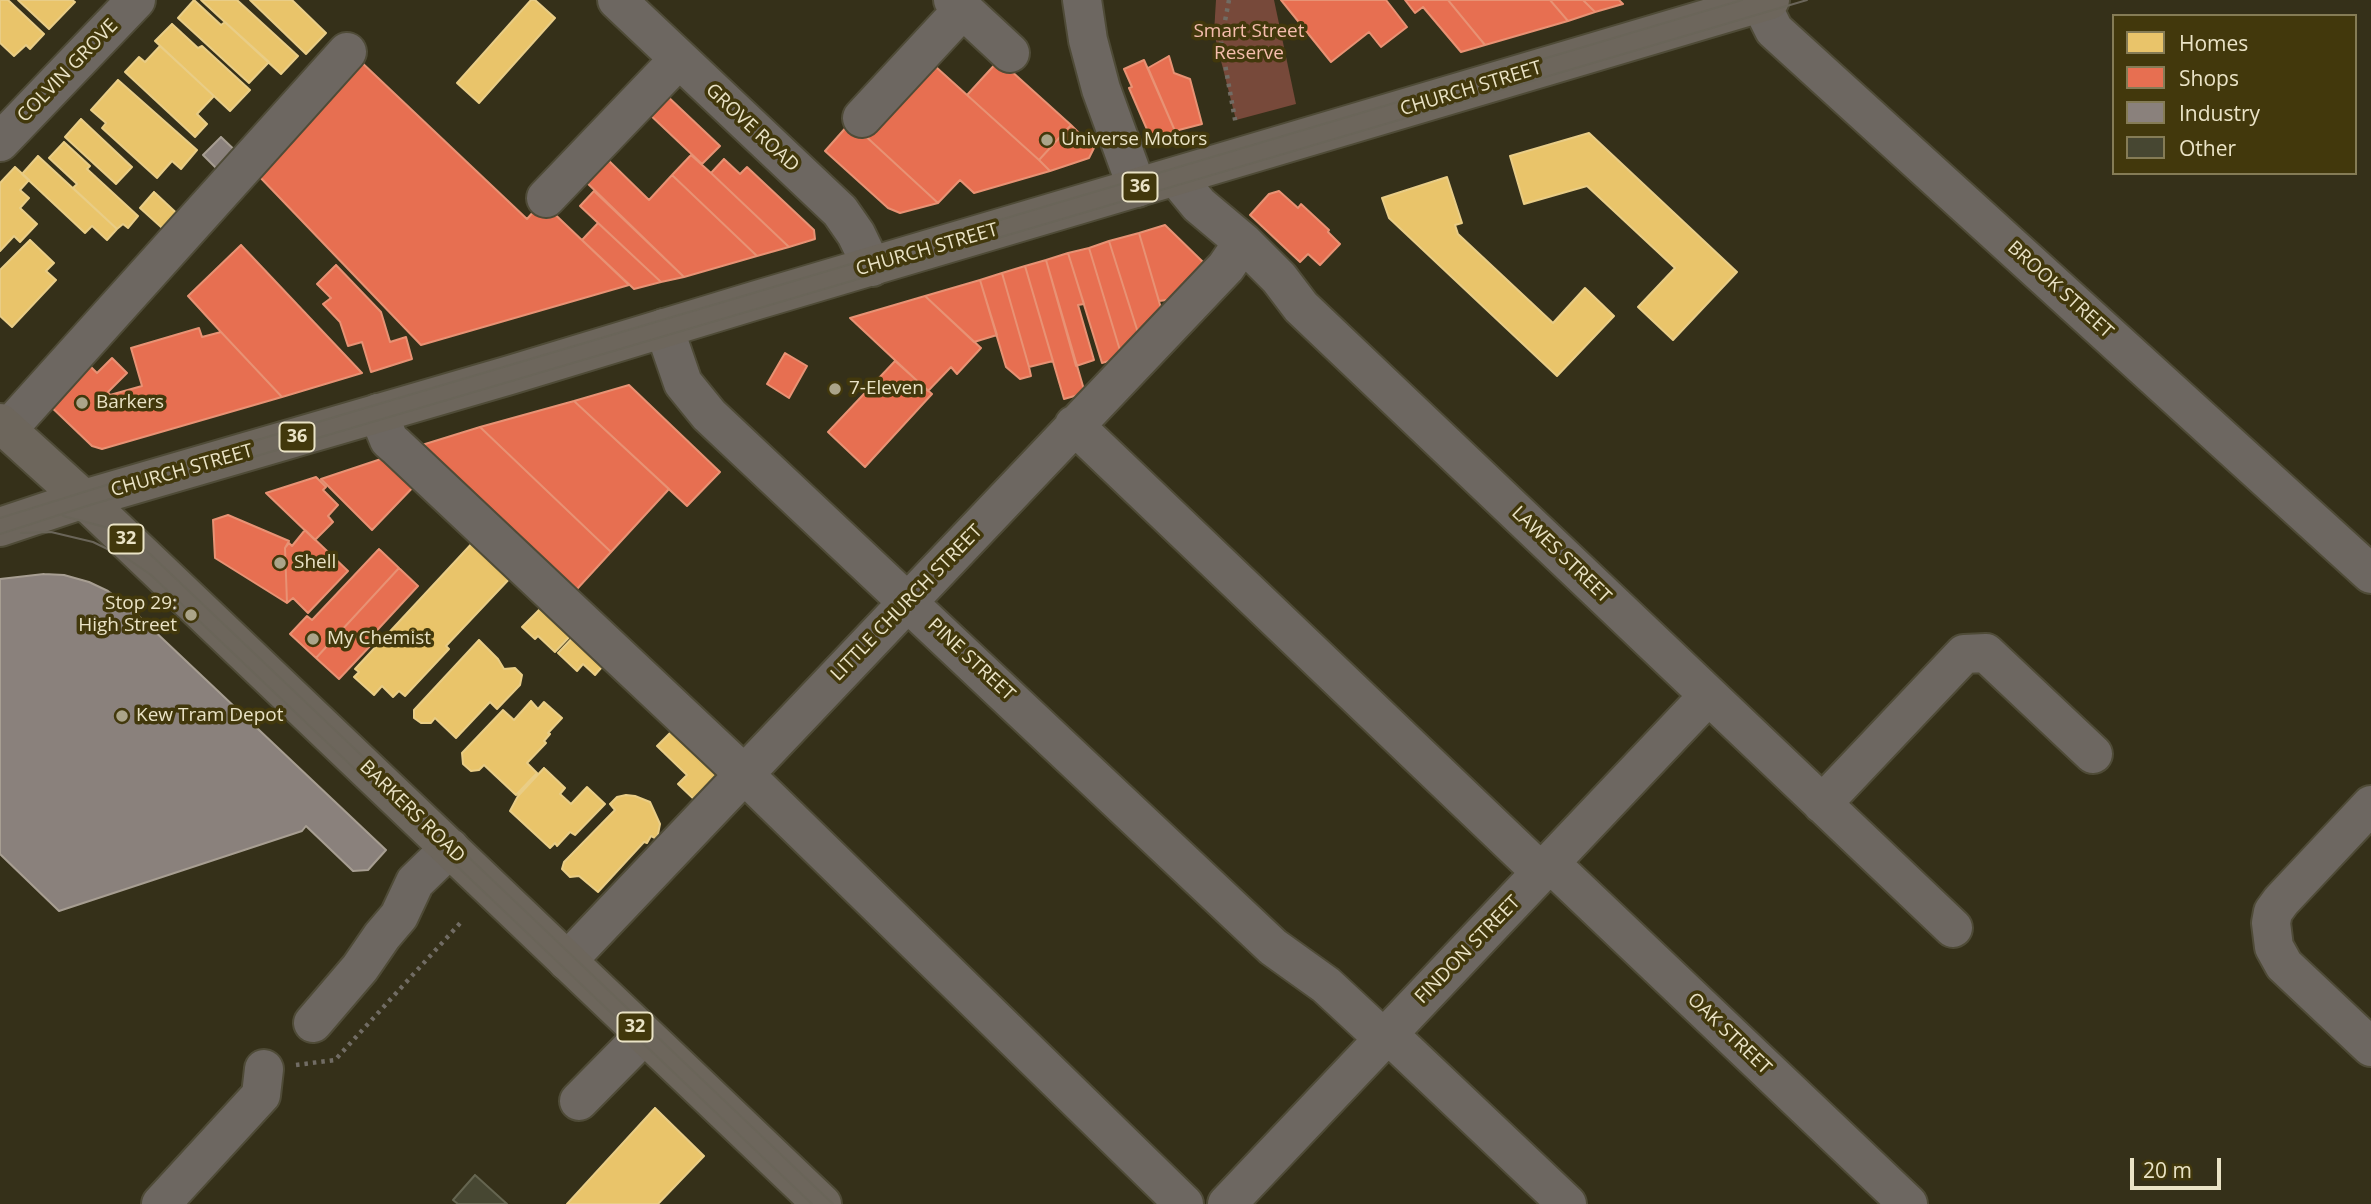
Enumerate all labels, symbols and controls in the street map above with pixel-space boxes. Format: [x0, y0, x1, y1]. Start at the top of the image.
legend [2112, 14, 2357, 175]
street label: COLVIN GROVE [13, 15, 123, 127]
park label: Smart Street Reserve [1193, 21, 1305, 65]
text: Homes [2179, 29, 2248, 57]
street label: CHURCH STREET [1398, 57, 1544, 121]
text: Shops [2179, 64, 2239, 92]
street label: GROVE ROAD [701, 79, 803, 177]
text: Industry [2179, 99, 2260, 127]
place label: Universe Motors [1061, 129, 1207, 151]
marker: Universe Motors [1039, 132, 1055, 148]
text: Other [2179, 134, 2236, 162]
road number: 36 [1122, 172, 1158, 202]
street label: CHURCH STREET [853, 219, 1001, 281]
street label: BROOK STREET [2002, 237, 2118, 343]
place label: 7-Eleven [849, 378, 924, 400]
marker: 7-Eleven [827, 381, 843, 397]
place label: Barkers [96, 392, 164, 414]
marker: Barkers [74, 395, 90, 411]
road number: 36 [280, 422, 314, 452]
street label: CHURCH STREET [108, 440, 256, 502]
street label: LAWES STREET [1506, 502, 1616, 608]
street label: LITTLE CHURCH STREET [826, 520, 988, 686]
road number: 32 [108, 524, 144, 554]
place label: Shell [294, 552, 336, 574]
marker: Shell [272, 555, 288, 571]
place label: Stop 29: High Street [78, 593, 177, 637]
marker: Stop 29: High Street [183, 607, 199, 623]
street label: PINE STREET [923, 614, 1019, 706]
place label: My Chemist [327, 628, 431, 650]
marker: My Chemist [305, 631, 321, 647]
place label: Kew Tram Depot [136, 705, 284, 727]
marker: Kew Tram Depot [114, 708, 130, 724]
street label: BARKERS ROAD [355, 756, 469, 868]
street label: FINDON STREET [1411, 891, 1525, 1009]
street label: OAK STREET [1682, 988, 1776, 1080]
road number: 32 [618, 1012, 652, 1042]
scale bar [2133, 1144, 2224, 1188]
text: 20 m [2143, 1156, 2192, 1184]

